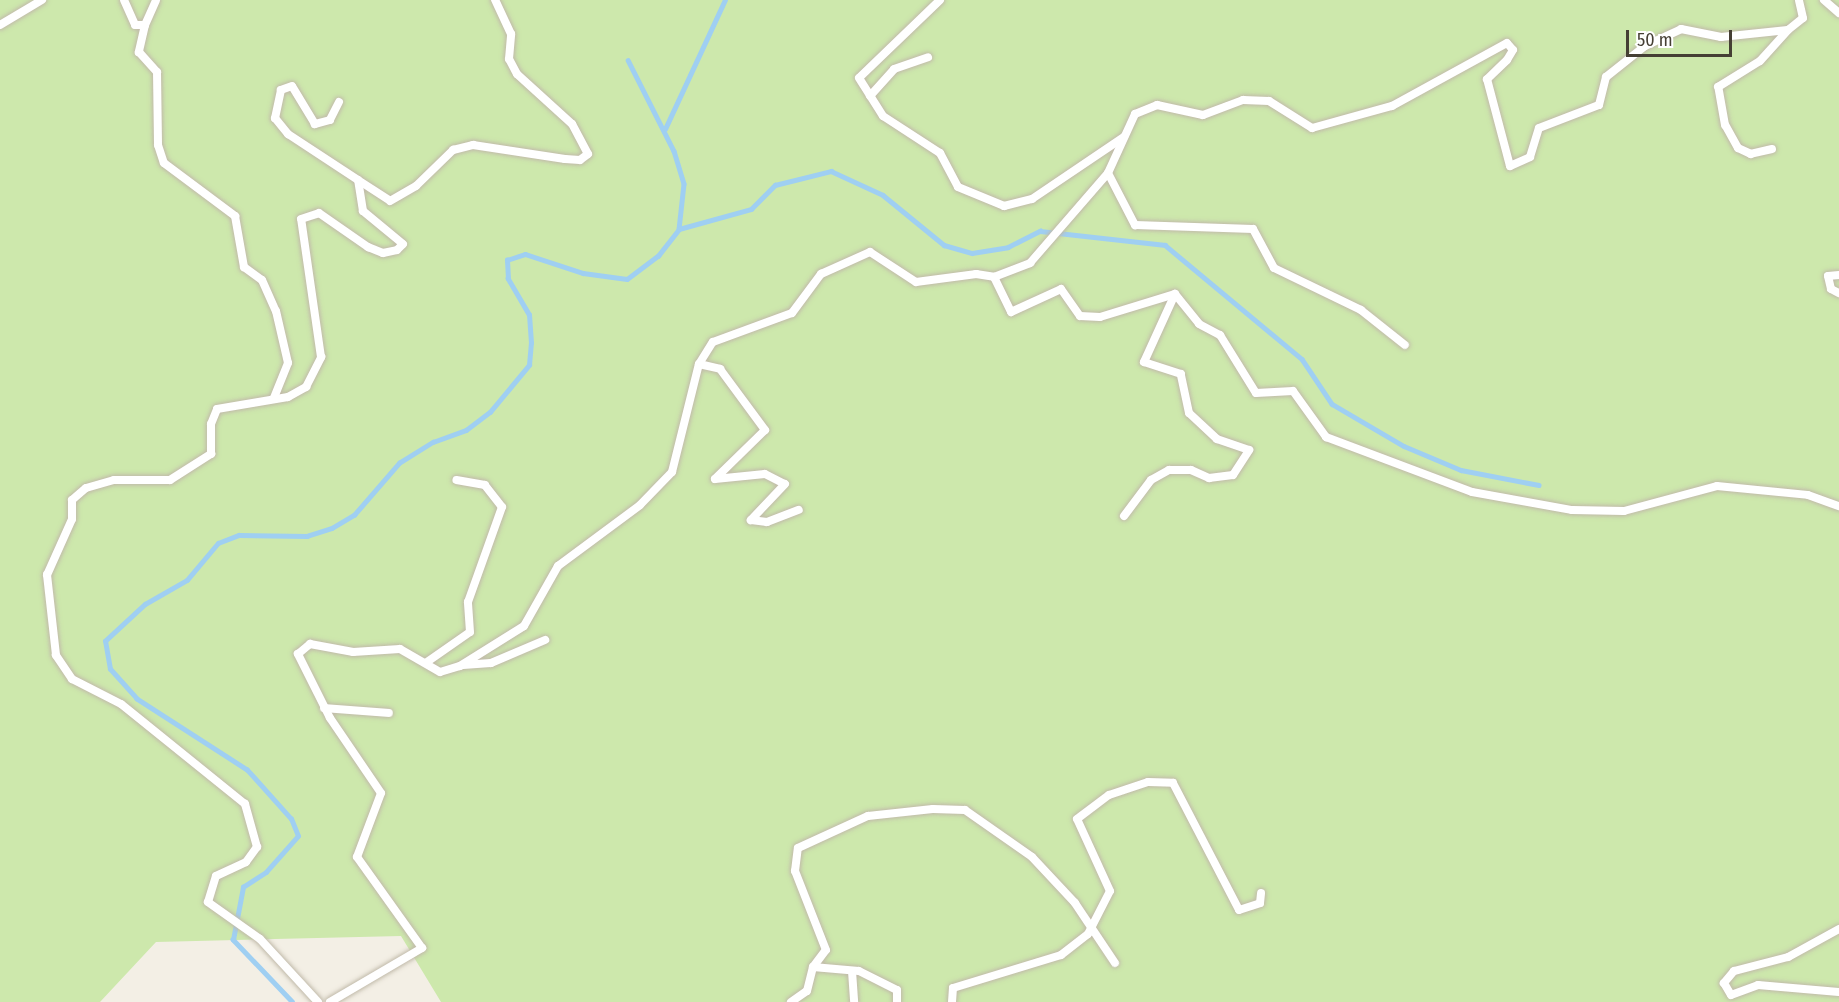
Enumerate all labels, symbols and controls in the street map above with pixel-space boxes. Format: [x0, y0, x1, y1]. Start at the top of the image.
scale bar [1629, 18, 1736, 56]
text: 50 m [1637, 29, 1673, 51]

